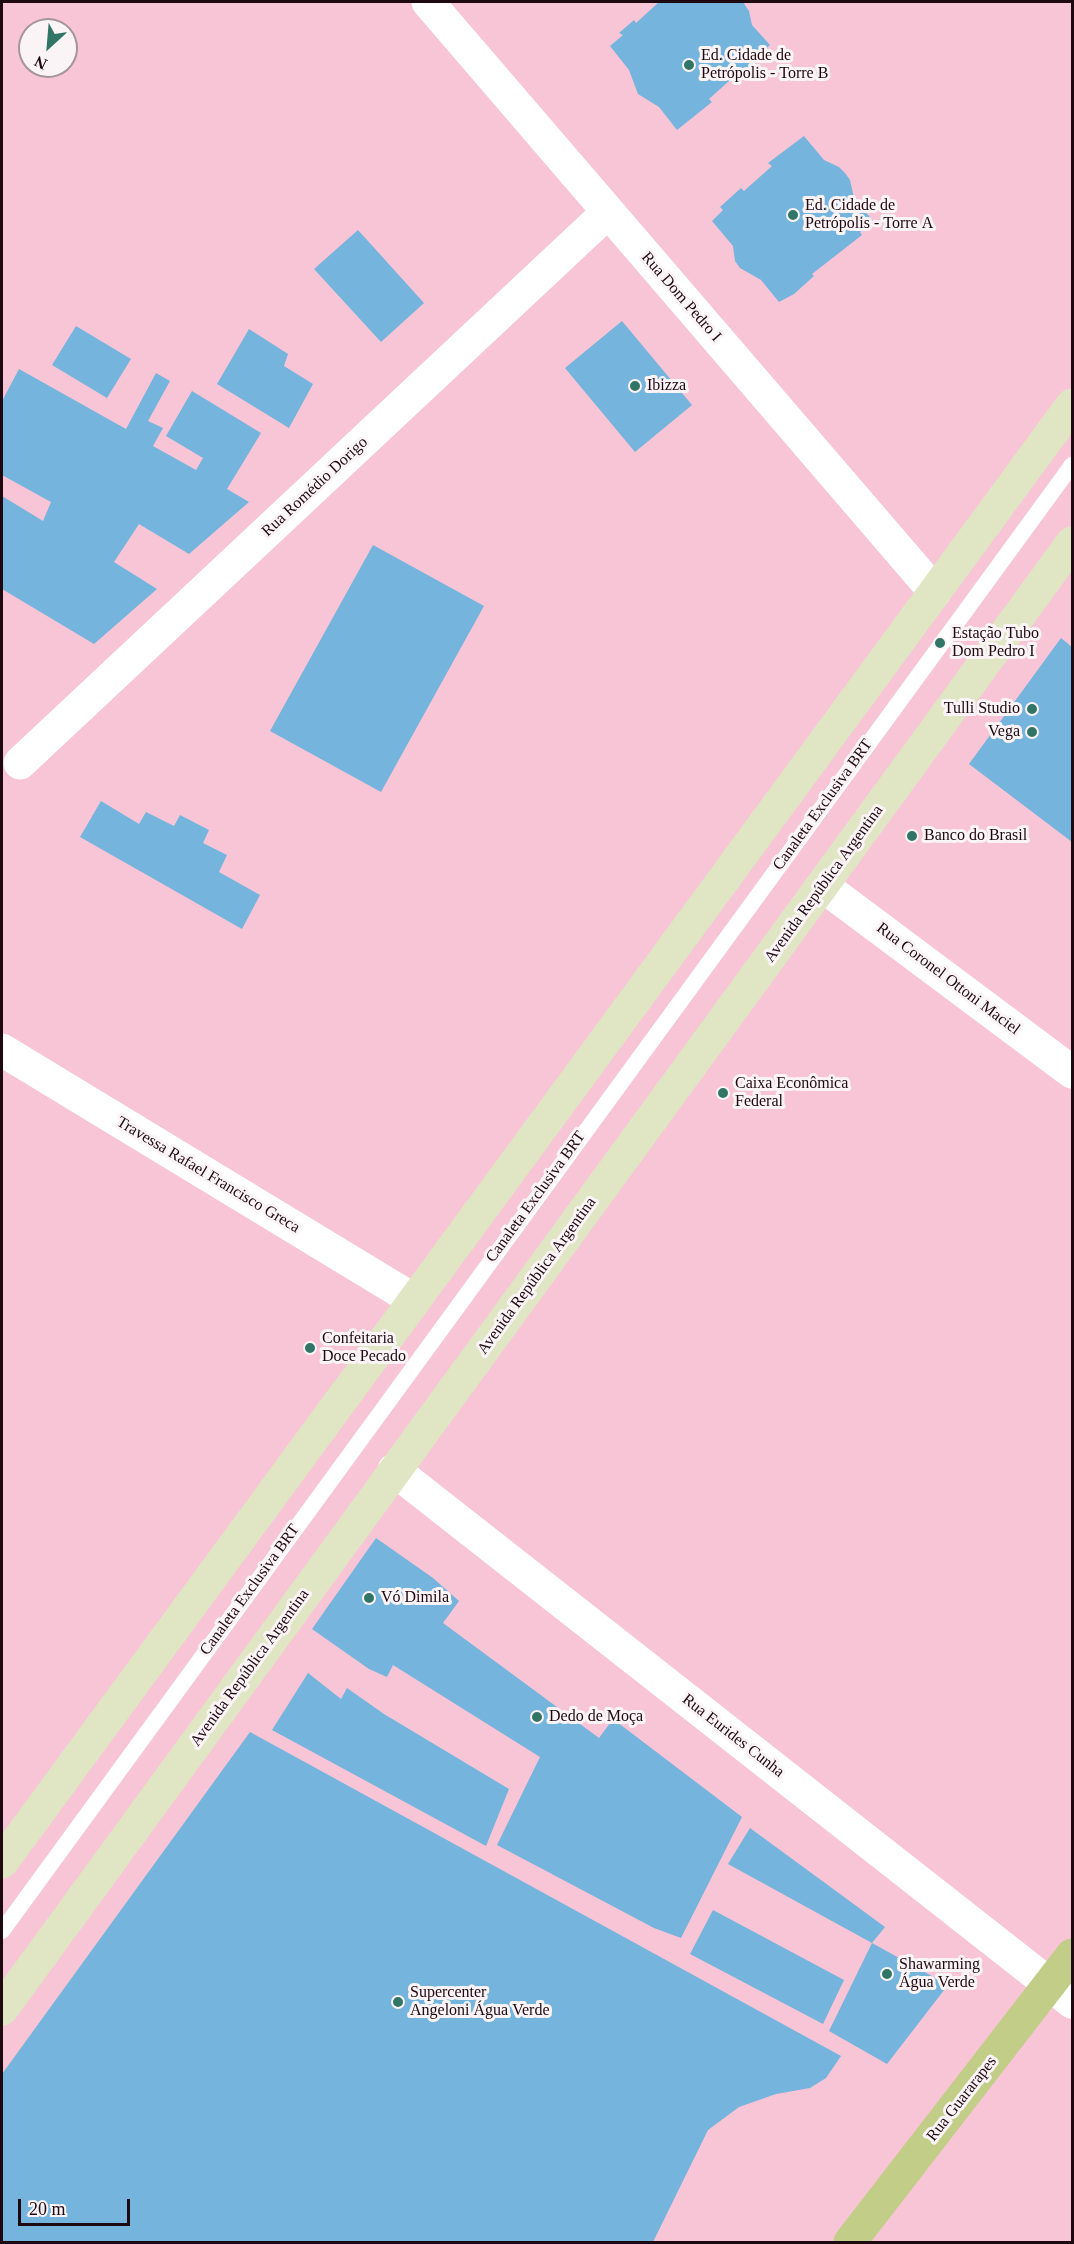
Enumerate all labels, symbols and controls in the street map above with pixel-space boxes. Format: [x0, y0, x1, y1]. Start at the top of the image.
north arrow [18, 18, 78, 78]
place label: Ed. Cidade de Petrópolis - Torre B [701, 46, 828, 84]
text: N [32, 53, 50, 73]
marker: Ed. Cidade de Petrópolis - Torre B [682, 58, 696, 72]
place label: Ed. Cidade de Petrópolis - Torre A [805, 196, 933, 234]
marker: Ed. Cidade de Petrópolis - Torre A [786, 208, 800, 222]
street label: Rua Dom Pedro I [637, 248, 725, 346]
place label: Ibizza [647, 376, 686, 396]
marker: Ibizza [628, 379, 642, 393]
street label: Rua Romédio Dorigo [258, 433, 372, 541]
place label: Estação Tubo Dom Pedro I [952, 624, 1039, 662]
marker: Estação Tubo Dom Pedro I [933, 636, 947, 650]
place label: Tulli Studio [944, 699, 1020, 719]
marker: Tulli Studio [1025, 702, 1039, 716]
place label: Vega [988, 722, 1020, 742]
marker: Vega [1025, 725, 1039, 739]
street label: Canaleta Exclusiva BRT [769, 736, 877, 874]
street label: Avenida República Argentina [761, 802, 887, 966]
place label: Banco do Brasil [924, 826, 1027, 846]
marker: Banco do Brasil [905, 829, 919, 843]
street label: Rua Coronel Ottoni Maciel [872, 919, 1024, 1039]
place label: Caixa Econômica Federal [735, 1074, 848, 1112]
marker: Caixa Econômica Federal [716, 1086, 730, 1100]
street label: Travessa Rafael Francisco Greca [113, 1113, 303, 1237]
street label: Canaleta Exclusiva BRT [482, 1128, 590, 1266]
street label: Avenida República Argentina [474, 1194, 600, 1358]
place label: Confeitaria Doce Pecado [322, 1329, 406, 1367]
marker: Confeitaria Doce Pecado [303, 1341, 317, 1355]
street label: Canaleta Exclusiva BRT [196, 1521, 304, 1659]
street label: Avenida República Argentina [187, 1586, 313, 1750]
place label: Vó Dimila [381, 1588, 449, 1608]
marker: Vó Dimila [362, 1591, 376, 1605]
street label: Rua Eurides Cunha [678, 1690, 788, 1782]
place label: Dedo de Moça [549, 1707, 643, 1727]
marker: Dedo de Moça [530, 1710, 544, 1724]
place label: Shawarming Água Verde [899, 1955, 980, 1993]
marker: Shawarming Água Verde [880, 1967, 894, 1981]
place label: Supercenter Angeloni Água Verde [410, 1983, 550, 2021]
marker: Supercenter Angeloni Água Verde [391, 1995, 405, 2009]
street label: Rua Guararapes [923, 2053, 1001, 2145]
scale bar [21, 2187, 134, 2225]
text: 20 m [29, 2199, 66, 2219]

